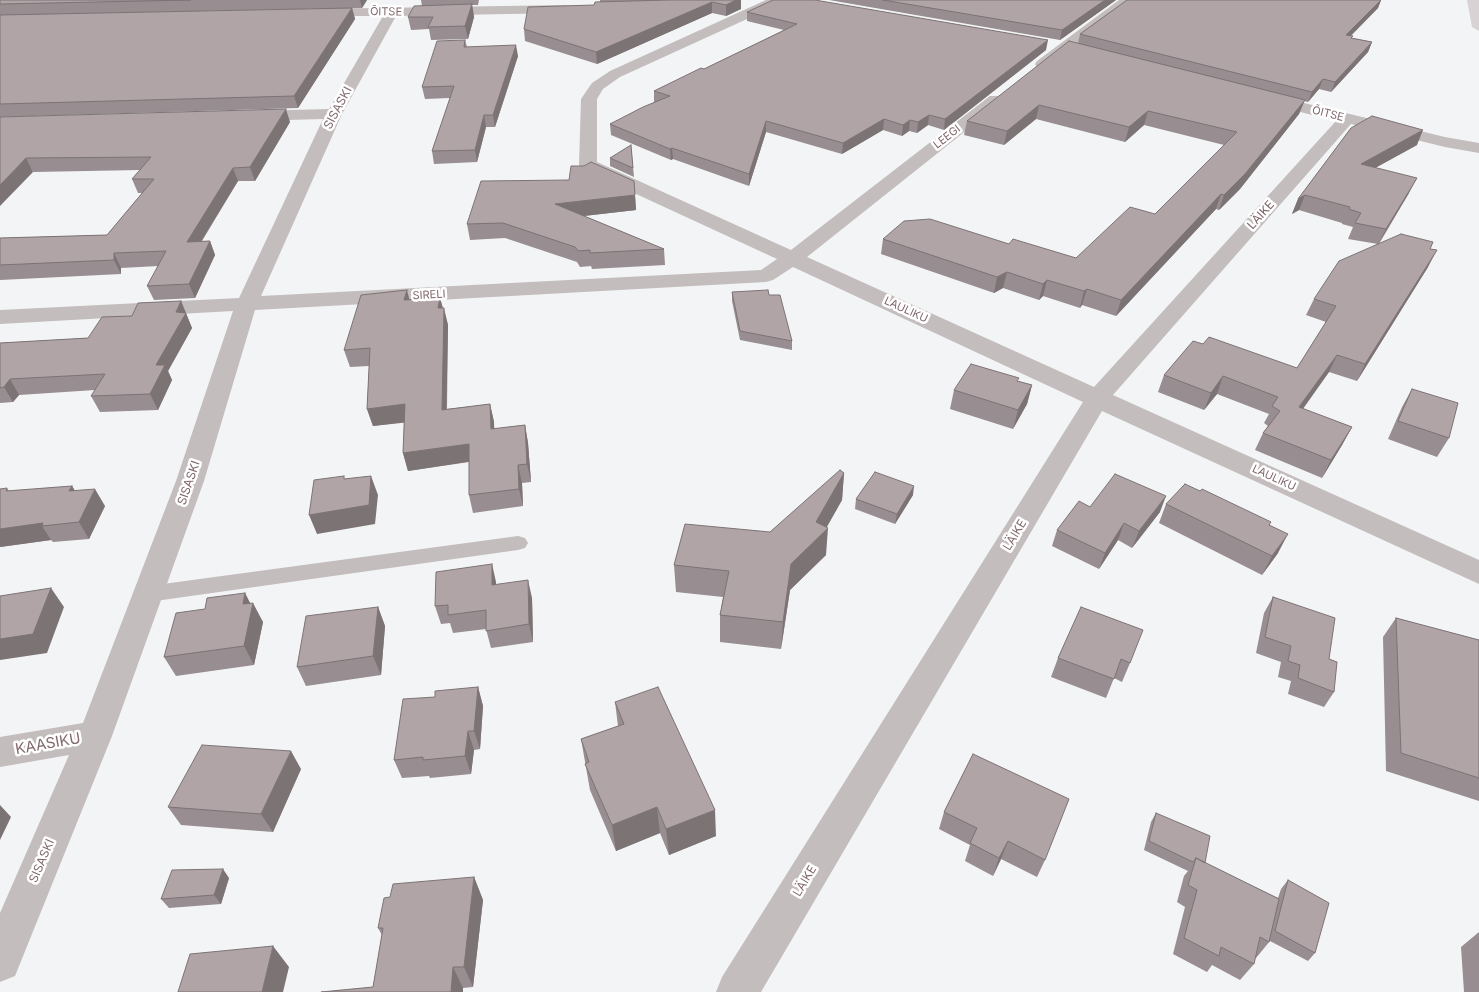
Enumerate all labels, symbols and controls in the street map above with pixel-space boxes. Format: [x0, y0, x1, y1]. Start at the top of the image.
street label: ÕITSE [370, 5, 402, 19]
street label: SISASKI [321, 84, 355, 132]
street label: ÕITSE [1311, 104, 1345, 124]
street label: LEEGI [931, 122, 963, 152]
street label: LÄIKE [1244, 198, 1278, 232]
street label: SIRELI [412, 288, 446, 302]
street label: LAULIKU [882, 294, 930, 326]
street label: SISASKI [175, 459, 203, 507]
street label: LAULIKU [1250, 462, 1298, 494]
street label: LÄIKE [1000, 517, 1030, 553]
street label: KAASIKU [14, 729, 82, 759]
street label: SISASKI [26, 837, 58, 885]
street label: LÄIKE [790, 863, 820, 899]

